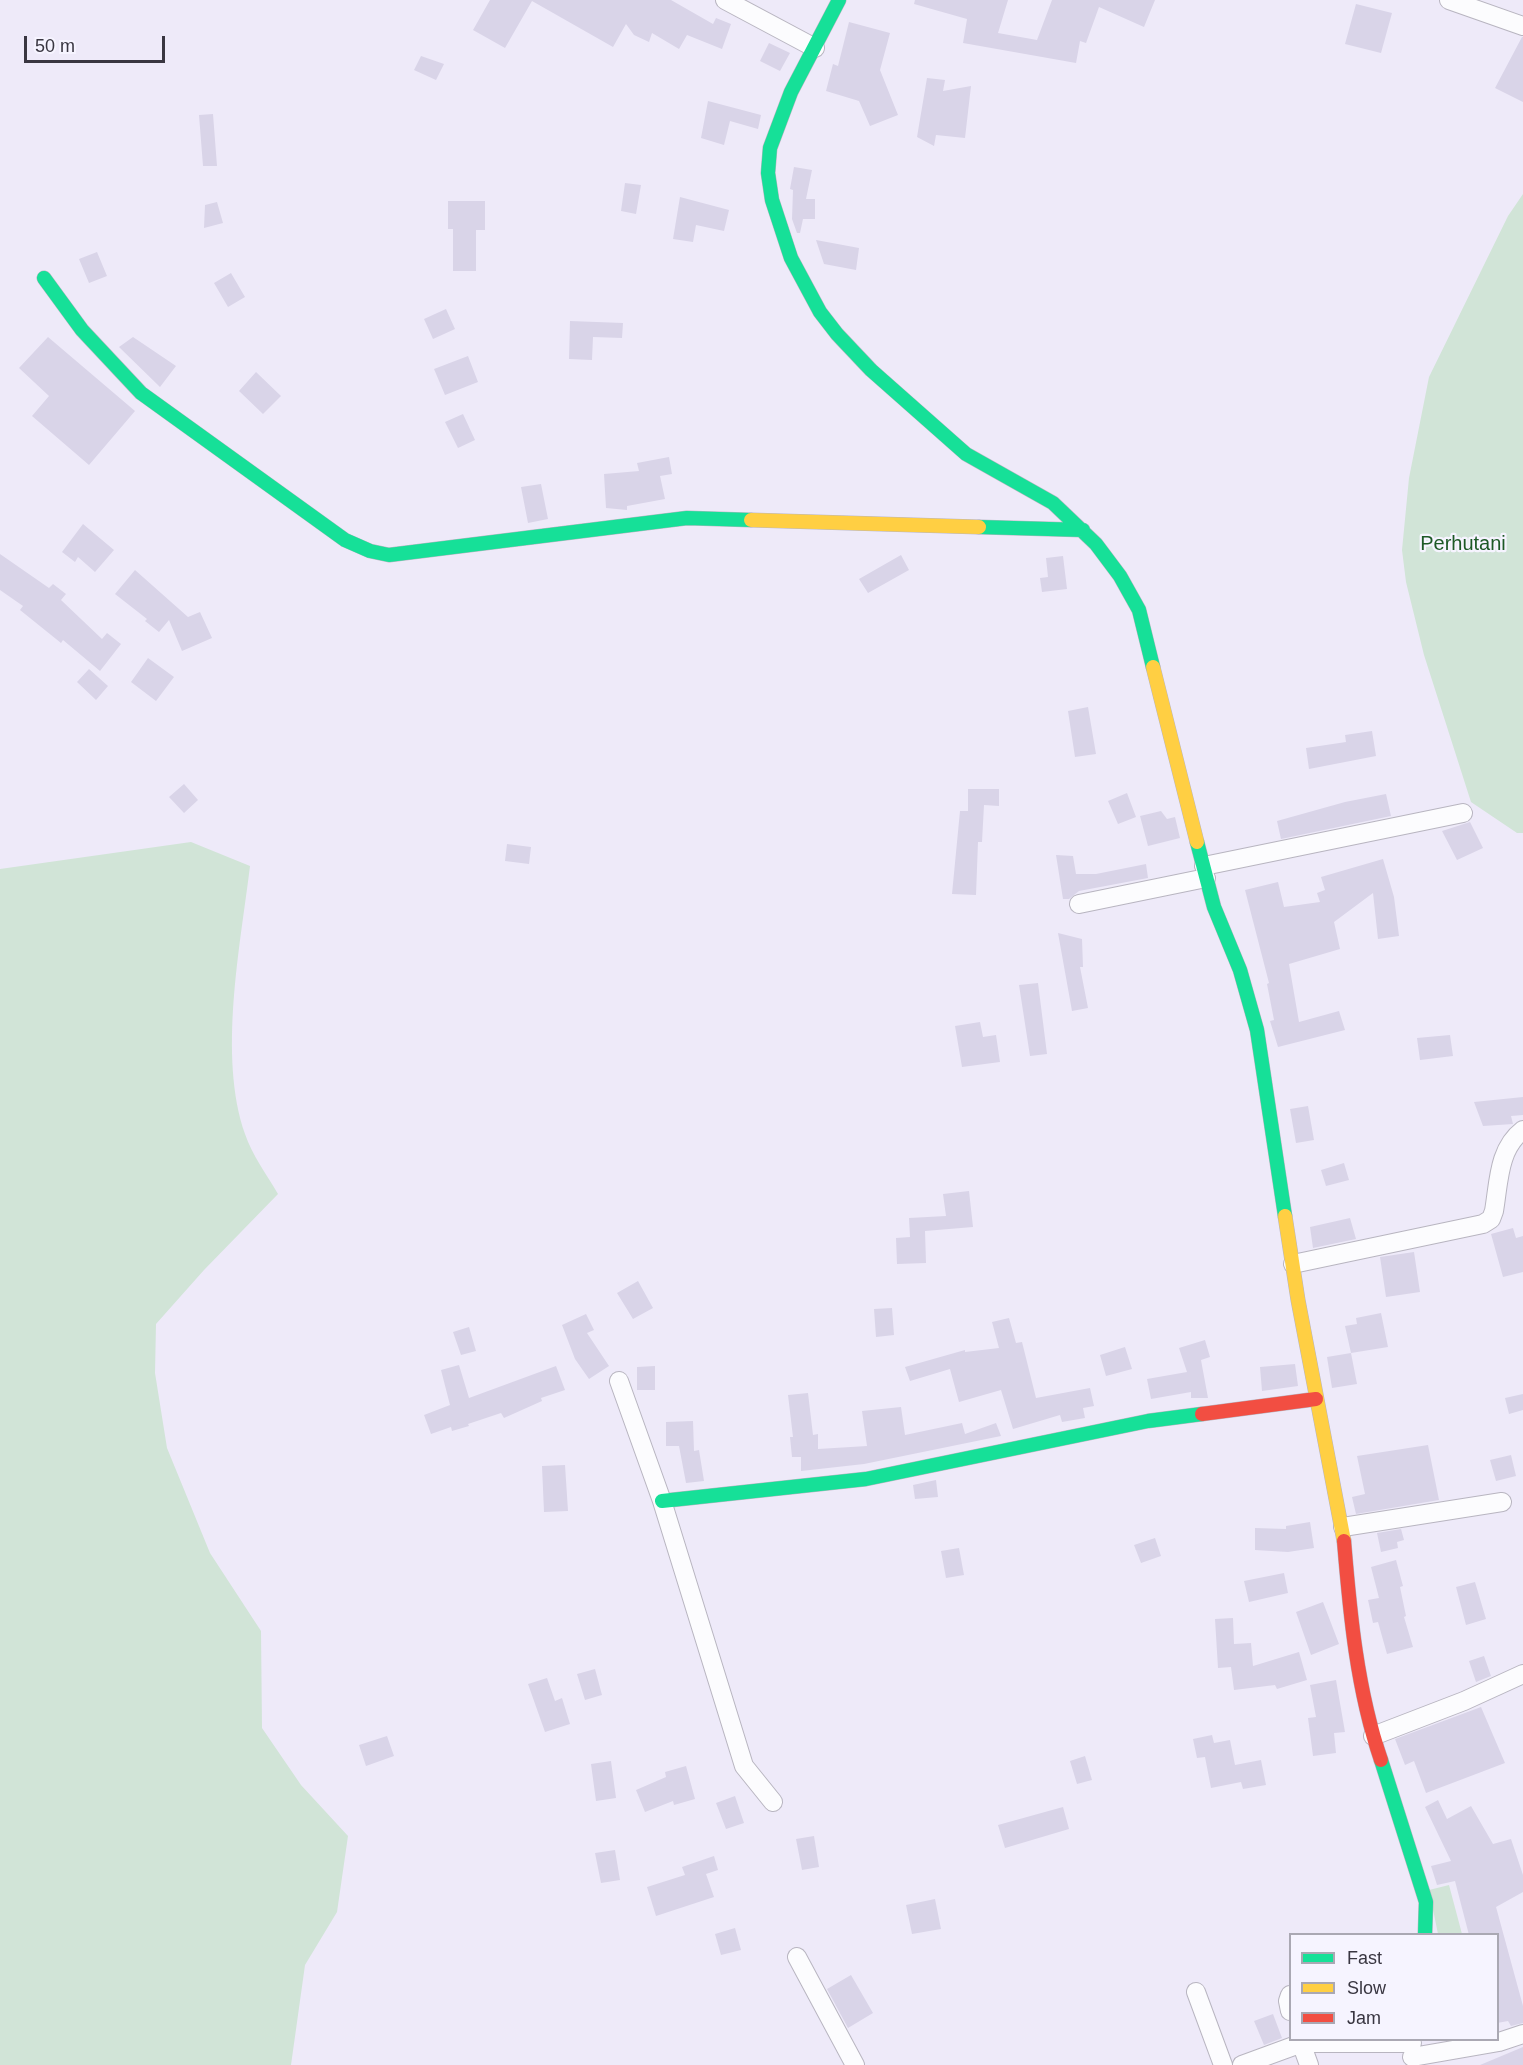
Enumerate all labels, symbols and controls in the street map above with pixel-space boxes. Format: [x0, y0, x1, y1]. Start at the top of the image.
scale bar [27, 24, 168, 62]
text: 50 m [35, 36, 75, 56]
park label: Perhutani [1420, 532, 1506, 556]
legend [1289, 1933, 1499, 2041]
text: Fast [1347, 1948, 1382, 1968]
text: Slow [1347, 1978, 1386, 1998]
text: Jam [1347, 2008, 1381, 2028]

